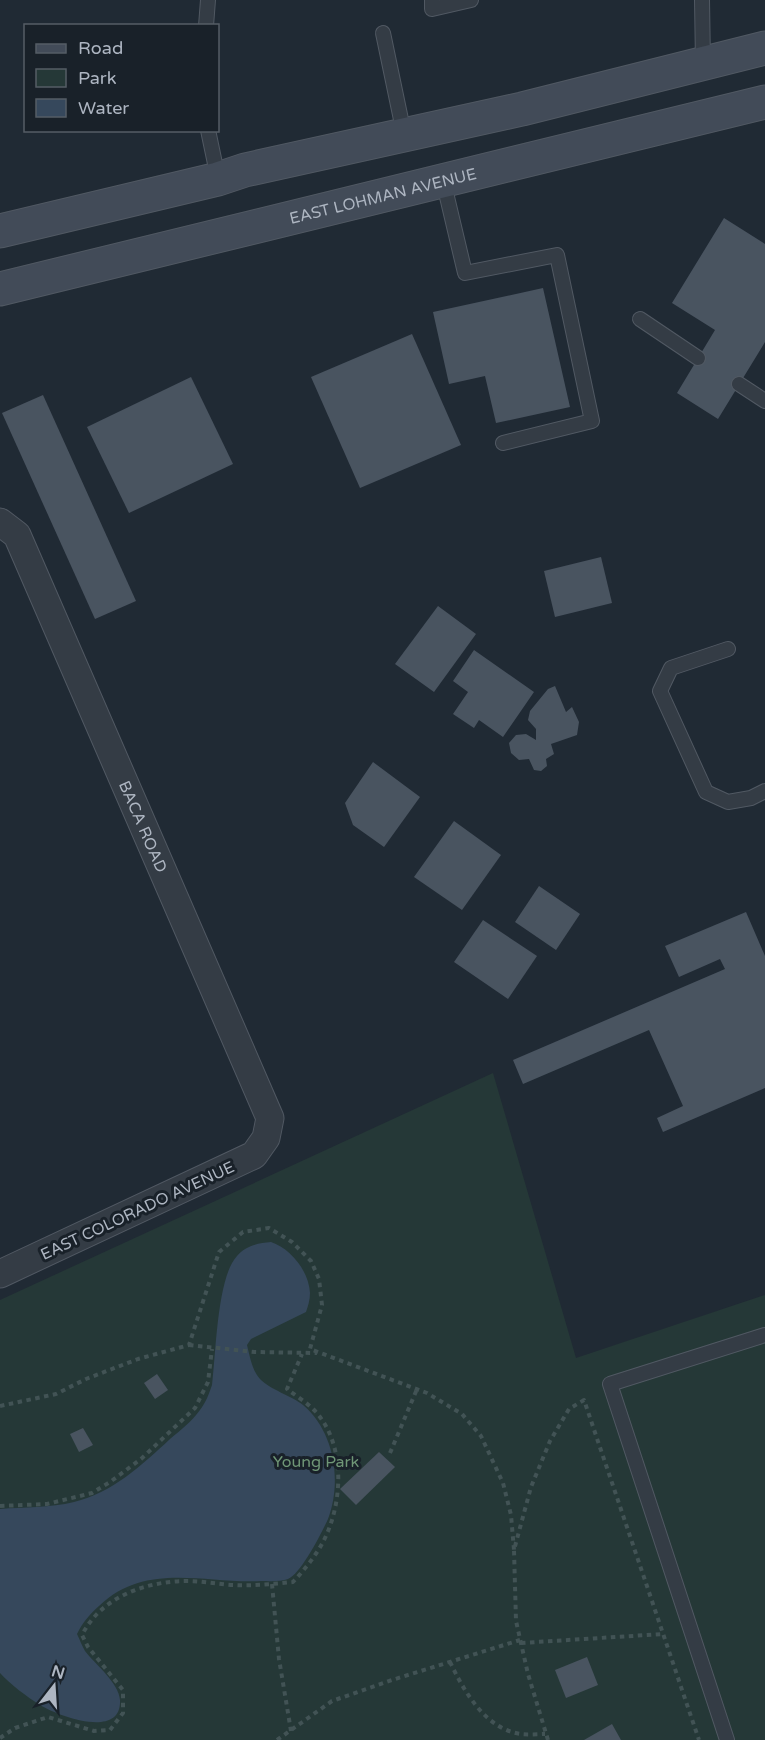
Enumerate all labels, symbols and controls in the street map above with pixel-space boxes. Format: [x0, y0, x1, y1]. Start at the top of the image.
legend [24, 24, 219, 132]
text: Road [78, 37, 123, 59]
text: Park [78, 67, 117, 89]
text: Water [78, 97, 129, 119]
street label: EAST LOHMAN AVENUE [287, 164, 479, 229]
street label: BACA ROAD [114, 778, 171, 876]
street label: EAST COLORADO AVENUE [37, 1157, 238, 1265]
park label: Young Park [273, 1452, 360, 1472]
north arrow [24, 1656, 84, 1716]
text: N [49, 1661, 67, 1684]

